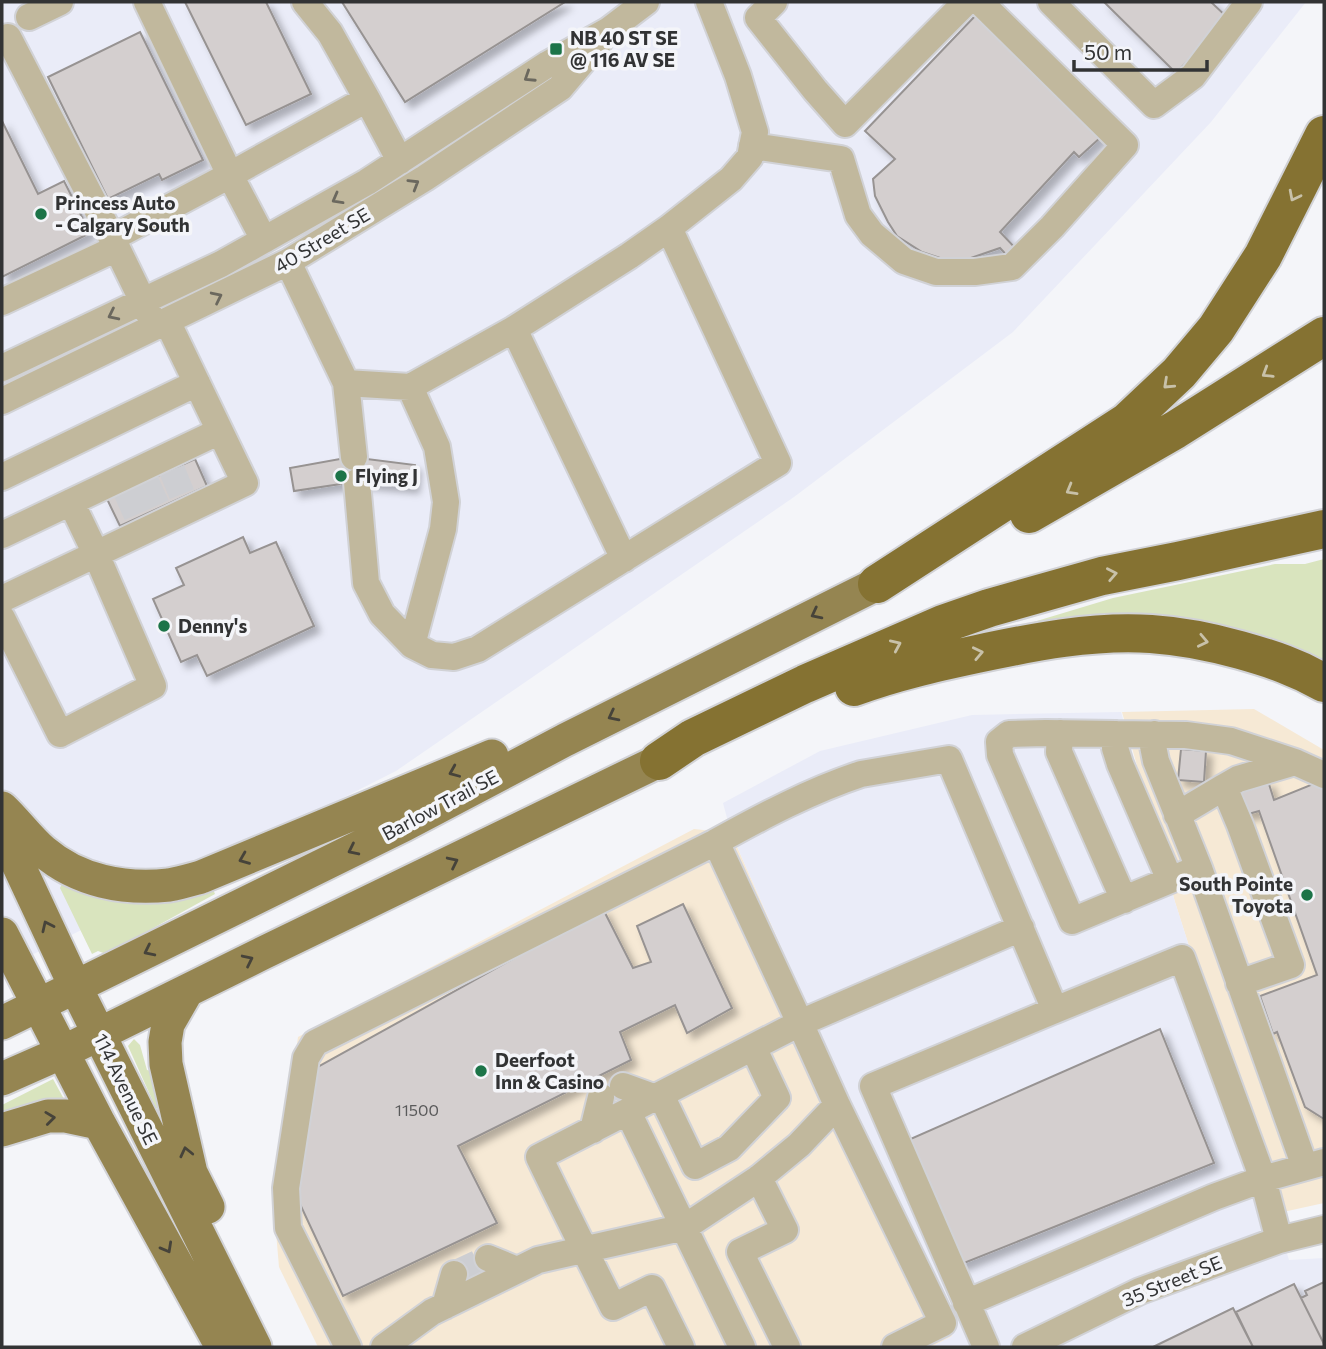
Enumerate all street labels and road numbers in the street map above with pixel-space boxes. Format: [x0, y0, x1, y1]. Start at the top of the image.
street label: 40 Street SE [270, 202, 374, 277]
street label: Barlow Trail SE [378, 764, 502, 845]
street label: 114 Avenue SE [90, 1030, 163, 1148]
street label: 35 Street SE [1119, 1250, 1225, 1311]

